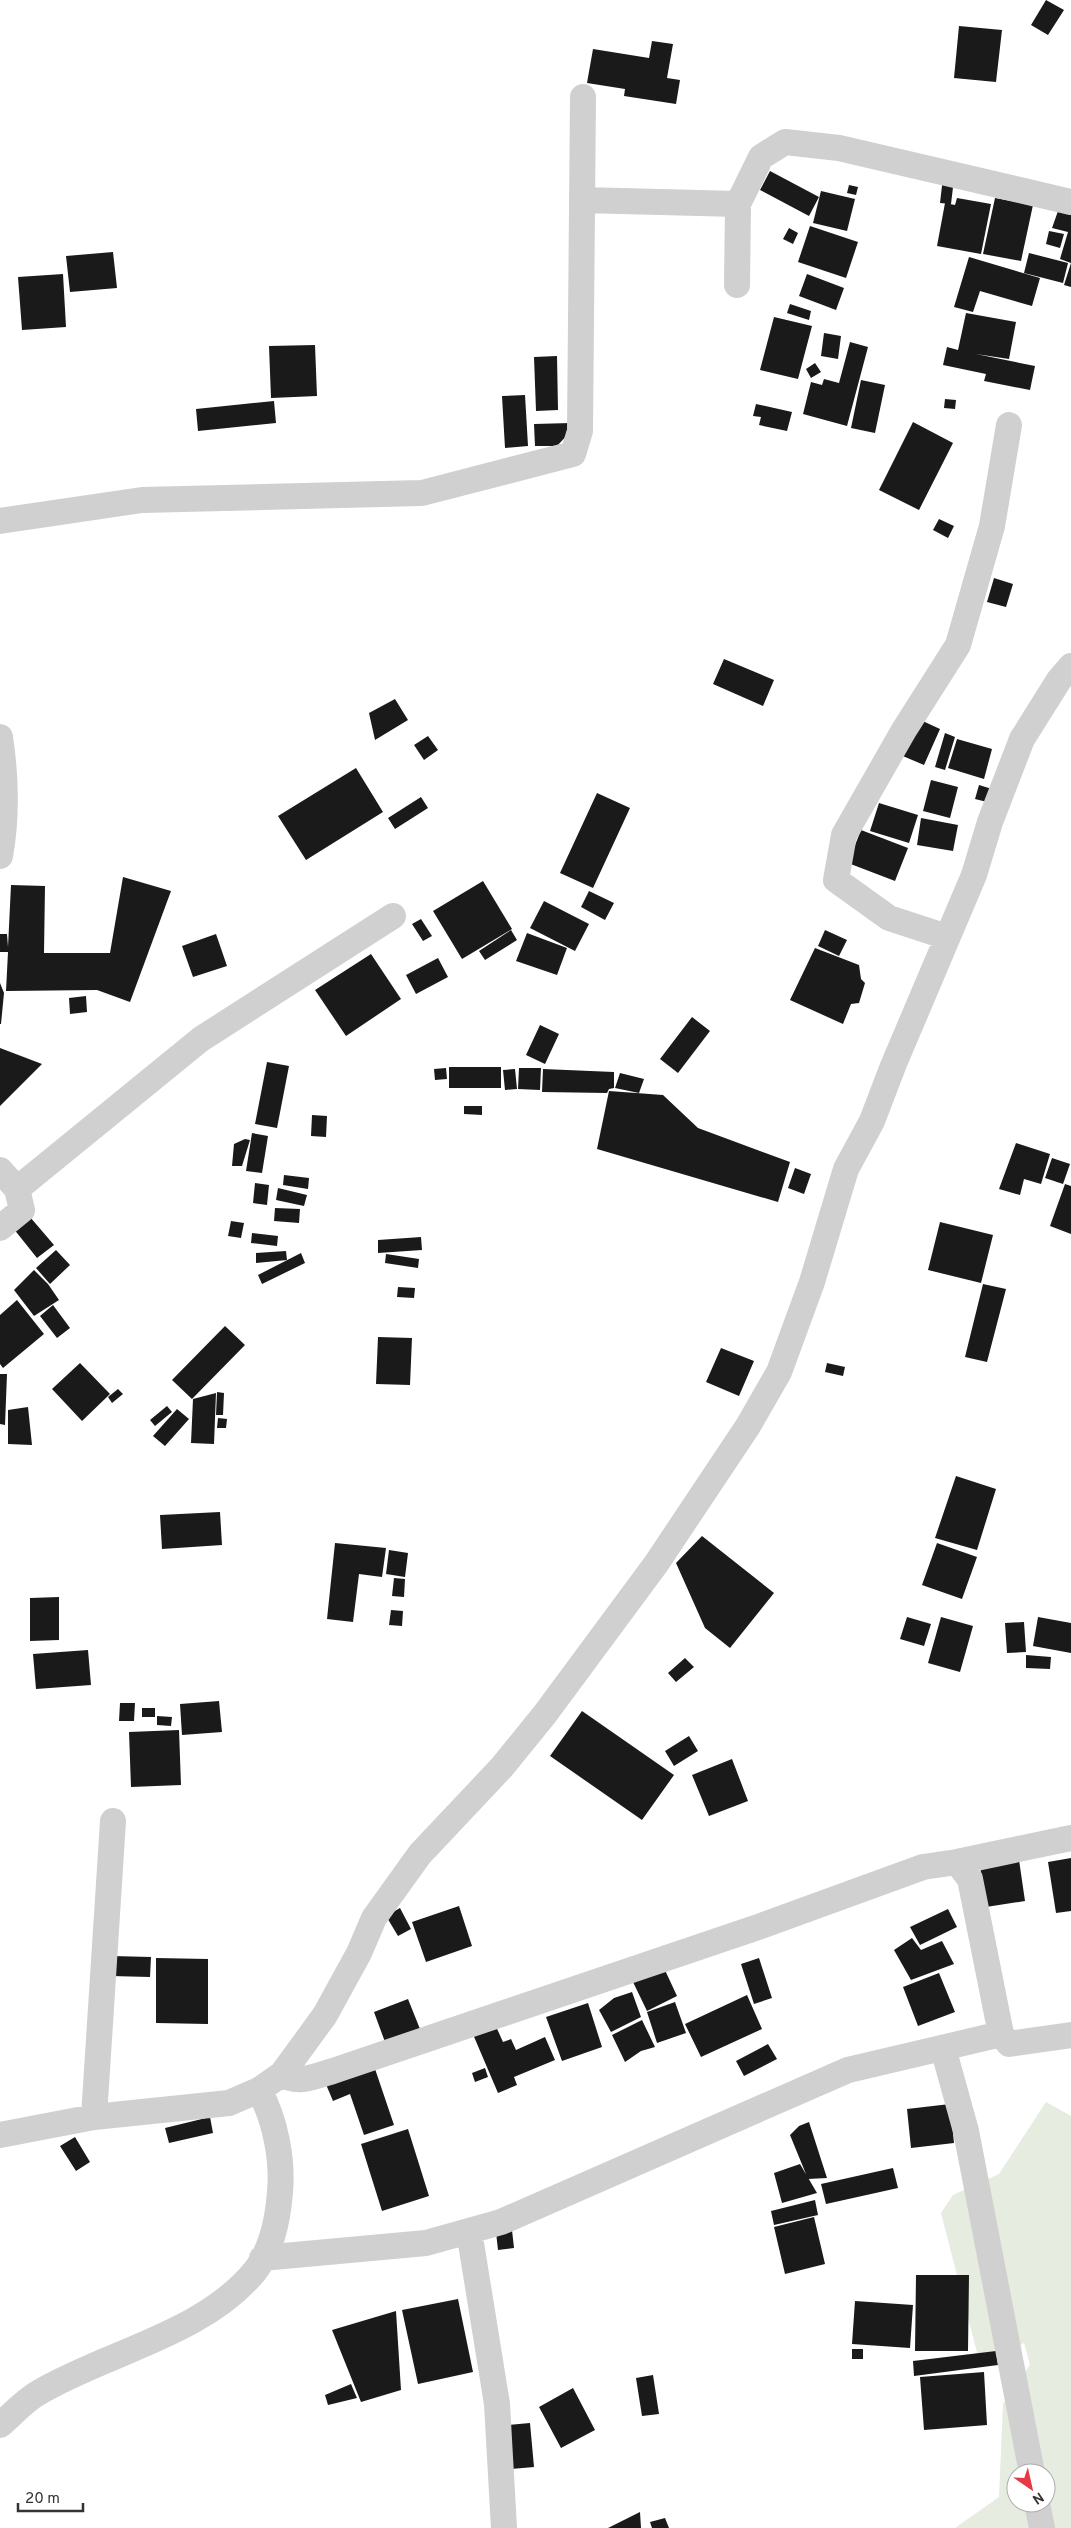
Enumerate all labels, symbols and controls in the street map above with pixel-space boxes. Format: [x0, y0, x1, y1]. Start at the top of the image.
north arrow [1006, 2463, 1056, 2513]
scale bar [18, 2480, 82, 2512]
text: N [1029, 2488, 1046, 2507]
text: 20 m [25, 2490, 60, 2509]

